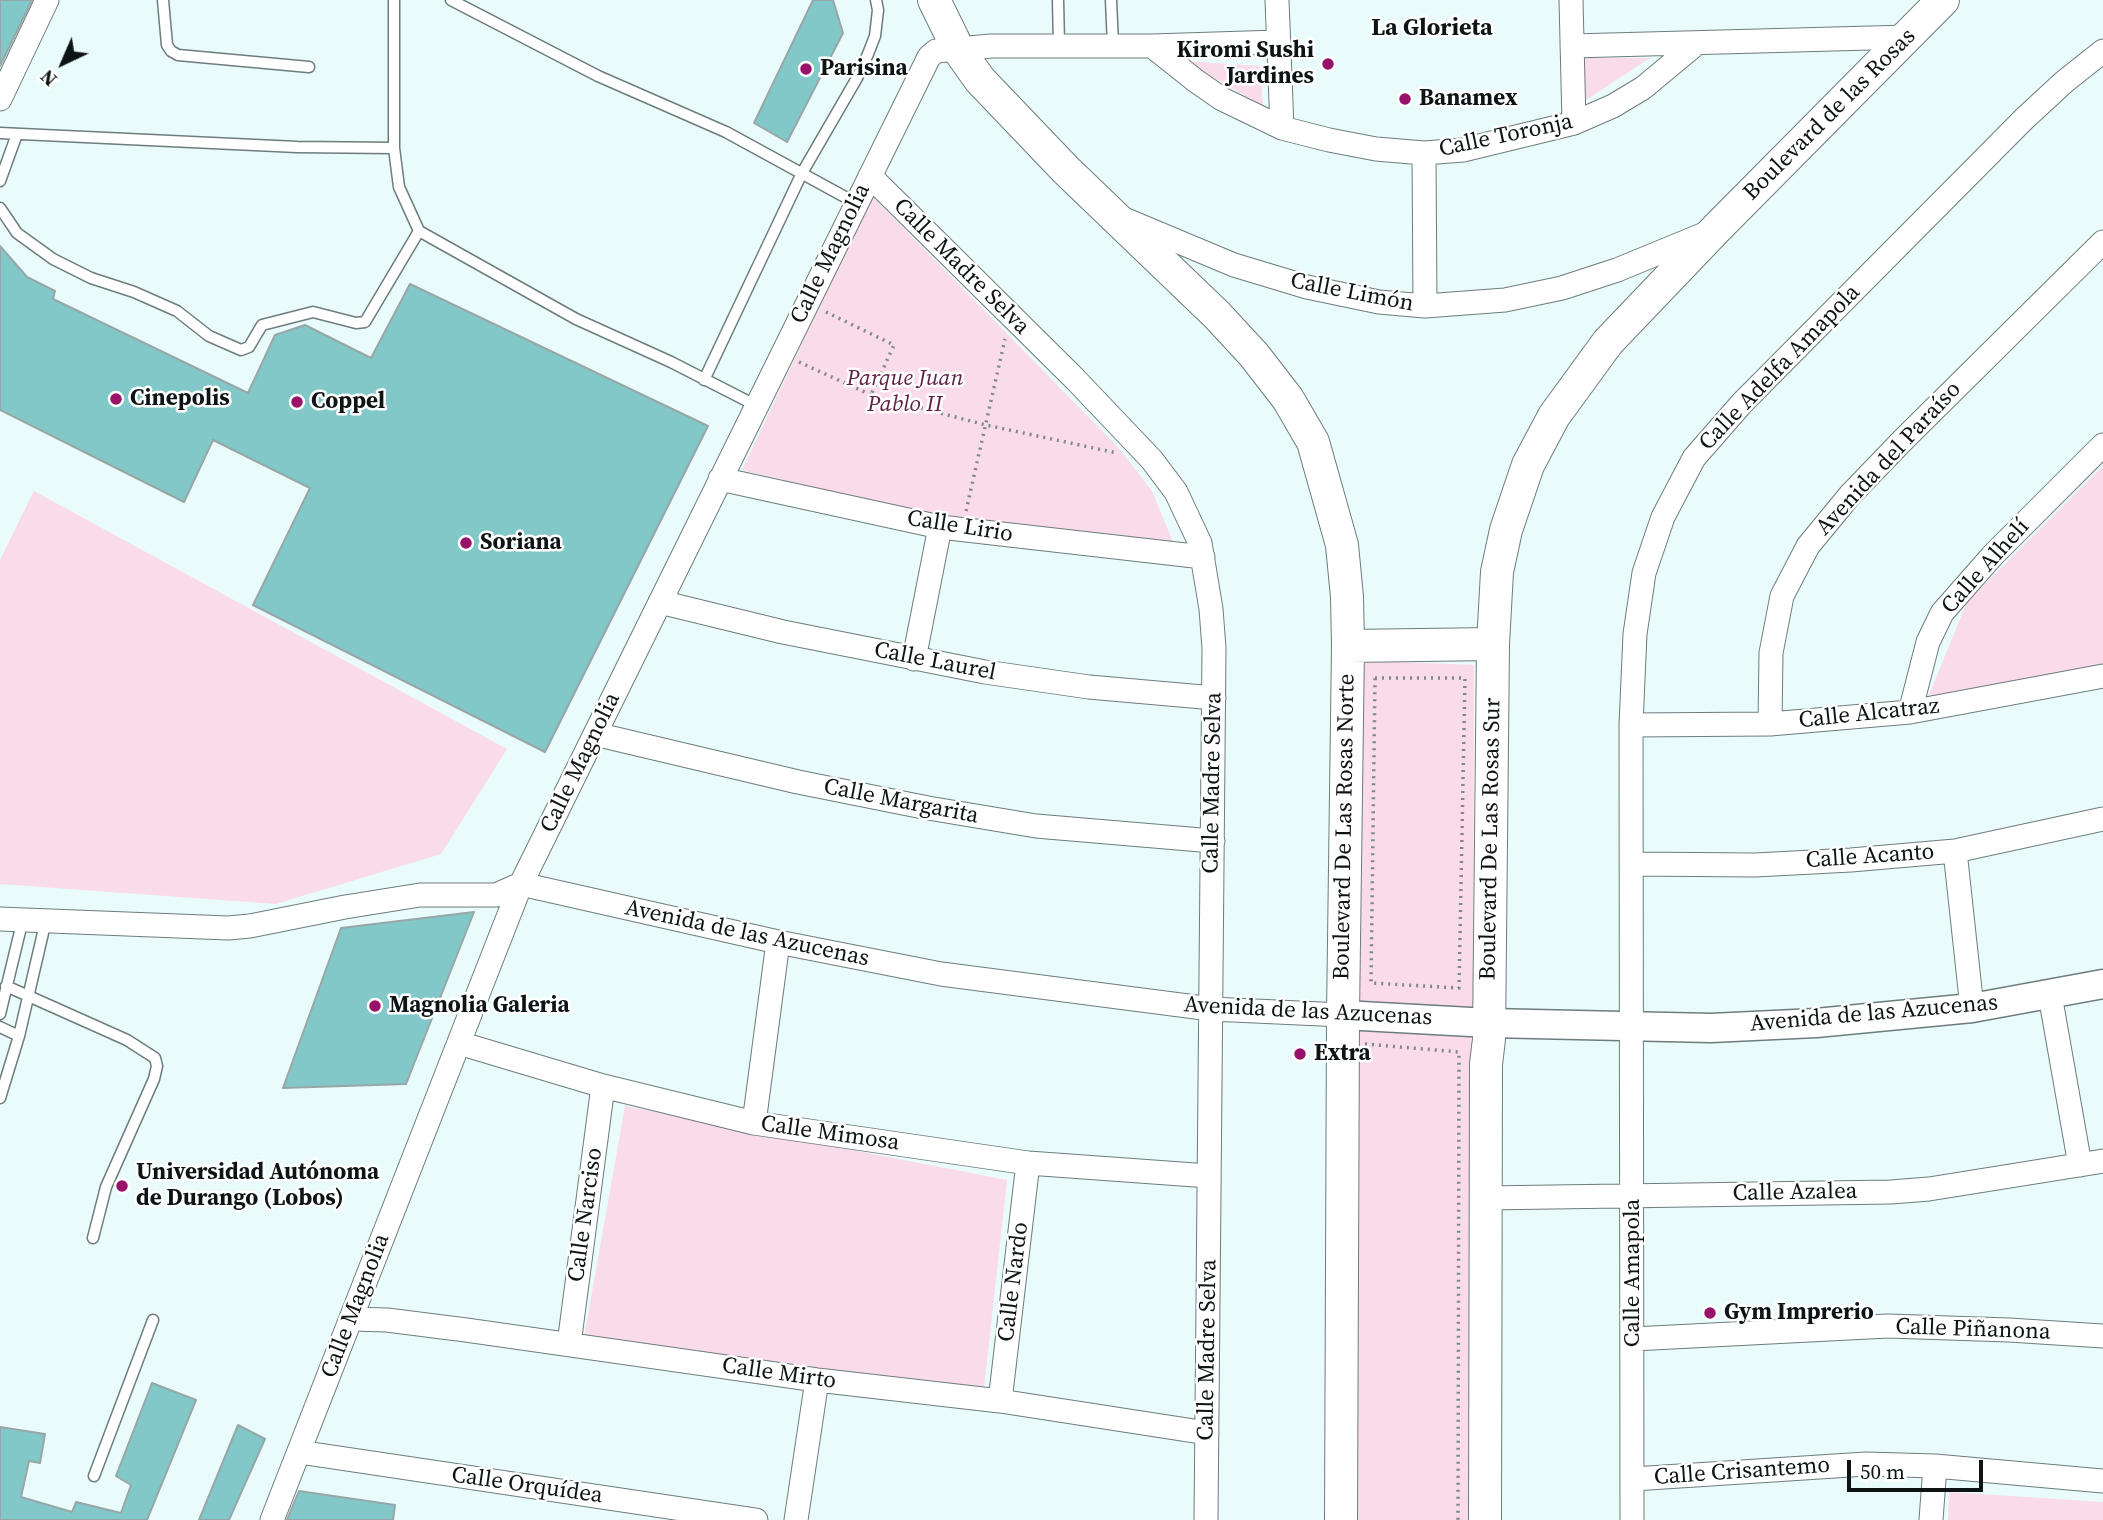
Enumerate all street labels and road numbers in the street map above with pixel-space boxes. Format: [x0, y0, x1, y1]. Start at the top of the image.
street label: Boulevard de las Rosas [1738, 23, 1922, 207]
street label: Calle Toronja [1437, 108, 1575, 164]
street label: Calle Magnolia [785, 179, 877, 329]
street label: Calle Madre Selva [887, 193, 1035, 341]
street label: Calle Limón [1288, 268, 1416, 318]
street label: Calle Adelfa Amapola [1694, 279, 1866, 457]
street label: Avenida del Paraíso [1811, 376, 1967, 542]
street label: Calle Lirio [905, 505, 1015, 549]
street label: Calle Alhelí [1936, 514, 2036, 620]
street label: Calle Laurel [872, 637, 998, 687]
street label: Boulevard De Las Rosas Norte [1329, 673, 1361, 981]
street label: Calle Magnolia [535, 688, 627, 838]
street label: Calle Madre Selva [1198, 692, 1228, 874]
street label: Calle Alcatraz [1797, 693, 1941, 735]
street label: Boulevard De Las Rosas Sur [1475, 697, 1507, 981]
street label: Calle Margarita [821, 773, 981, 831]
street label: Calle Acanto [1805, 839, 1935, 875]
street label: Avenida de las Azucenas [622, 895, 872, 973]
street label: Avenida de las Azucenas [1749, 989, 1999, 1039]
street label: Avenida de las Azucenas [1183, 992, 1433, 1032]
street label: Calle Mimosa [759, 1111, 901, 1157]
street label: Calle Narciso [563, 1146, 609, 1284]
street label: Calle Azalea [1732, 1178, 1858, 1208]
street label: Calle Amapola [1619, 1199, 1647, 1347]
street label: Calle Nardo [993, 1221, 1035, 1343]
street label: Calle Magnolia [316, 1230, 396, 1382]
street label: Calle Madre Selva [1193, 1259, 1223, 1441]
street label: Calle Piñanona [1895, 1313, 2051, 1347]
street label: Calle Mirto [720, 1352, 838, 1396]
street label: Calle Crisantemo [1653, 1452, 1831, 1492]
street label: Calle Orquídea [450, 1462, 604, 1510]

